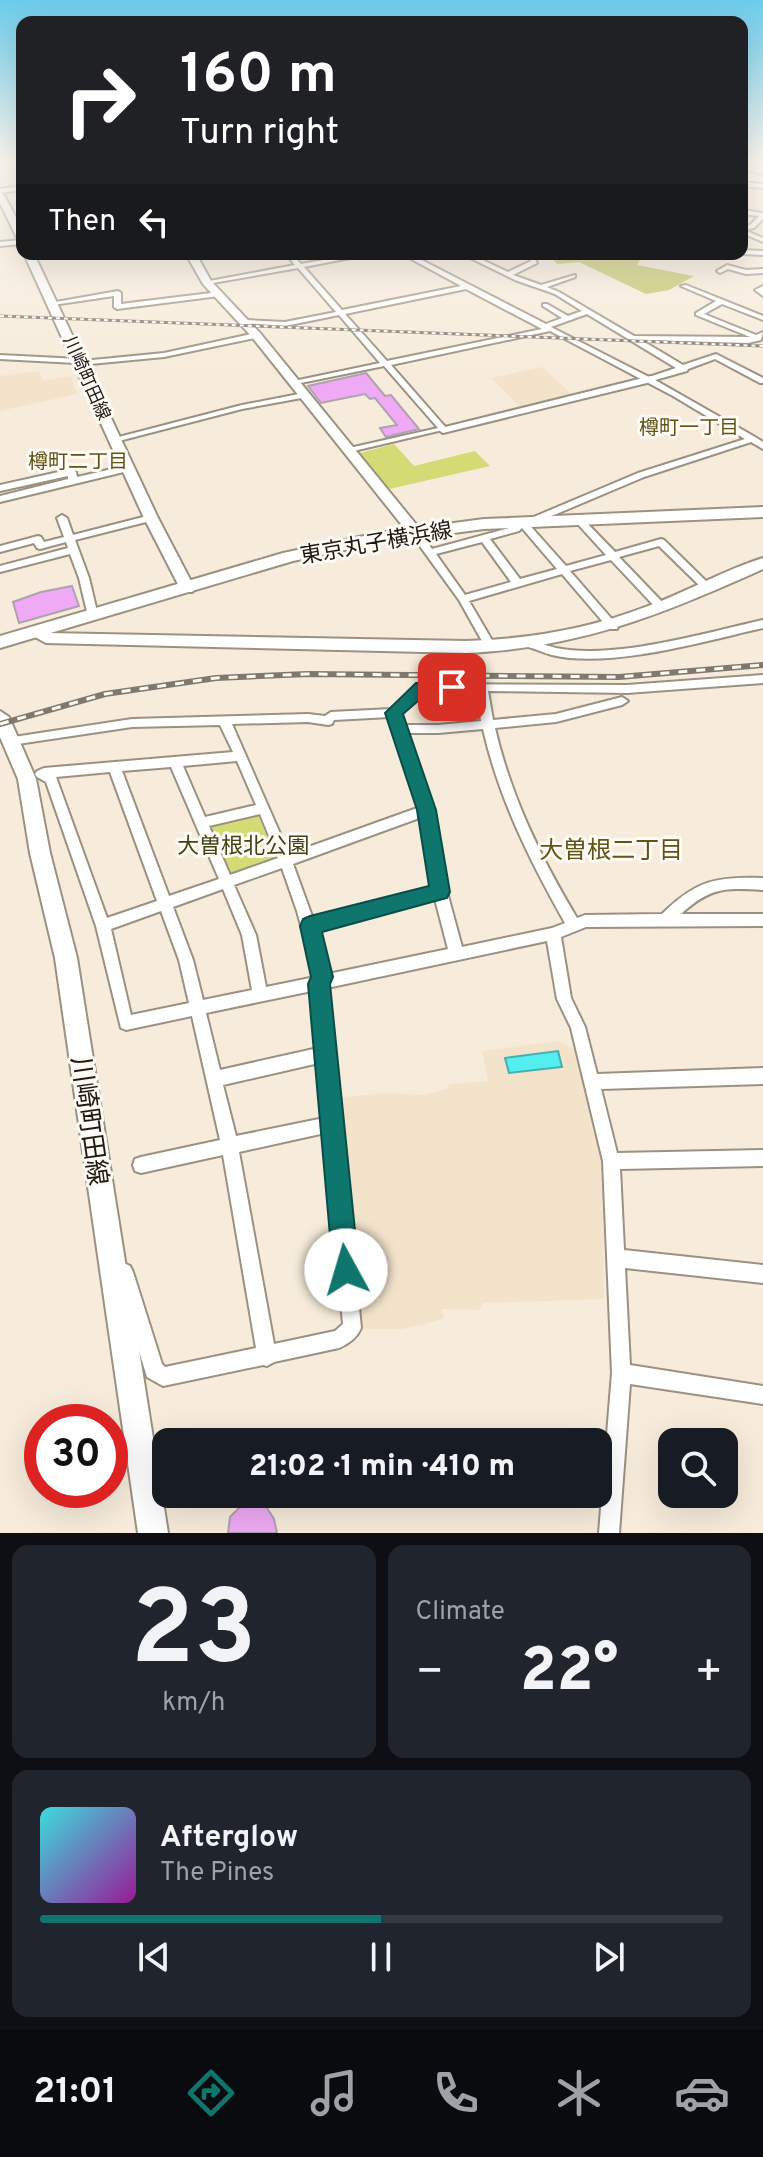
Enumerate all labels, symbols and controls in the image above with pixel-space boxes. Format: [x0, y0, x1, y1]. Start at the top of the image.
text: 160 m [180, 42, 337, 112]
icon: right [48, 48, 152, 152]
text: Turn right [180, 111, 339, 157]
icon: left [132, 200, 176, 244]
text: Then [48, 204, 116, 241]
street label: 川崎町田線 [57, 333, 114, 424]
district label: 樽町一丁目 [639, 416, 739, 442]
district label: 樽町二丁目 [28, 450, 128, 476]
street label: 東京丸子横浜線 [298, 518, 455, 571]
pin [418, 653, 486, 721]
icon: arrive [430, 665, 474, 709]
park label: 大曽根北公園 [177, 834, 309, 861]
district label: 大曽根二丁目 [539, 837, 683, 867]
street label: 川崎町田線 [62, 1055, 113, 1188]
position arrow [304, 1228, 388, 1312]
speed limit sign: 30 [24, 1404, 128, 1508]
map controls [658, 1428, 738, 1508]
button: search [658, 1428, 738, 1508]
text: 21:02 · 1 min · 410 m [249, 1449, 515, 1486]
text: 23 [131, 1569, 257, 1701]
text: Climate [416, 1596, 505, 1629]
text: 22° [520, 1636, 618, 1712]
text: − [416, 1646, 444, 1702]
text: + [695, 1646, 723, 1702]
text: km/h [162, 1687, 225, 1720]
text: Afterglow [160, 1820, 298, 1857]
text: The Pines [160, 1857, 274, 1890]
icon: previous [132, 1935, 176, 1979]
icon: pause [359, 1935, 403, 1979]
icon: next [587, 1935, 631, 1979]
icon: directions [183, 2065, 239, 2121]
icon: music [306, 2065, 362, 2121]
icon: phone [428, 2065, 484, 2121]
icon: climate [551, 2065, 607, 2121]
icon: car [674, 2065, 730, 2121]
text: 21:01 [33, 2070, 117, 2116]

